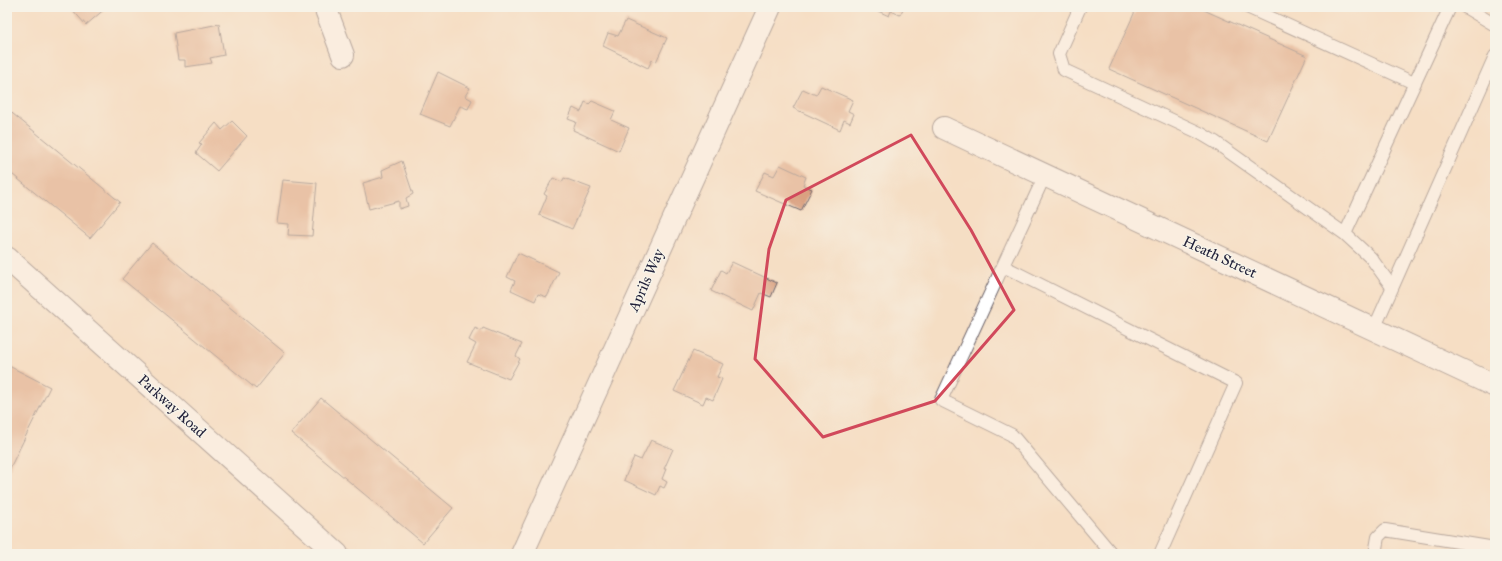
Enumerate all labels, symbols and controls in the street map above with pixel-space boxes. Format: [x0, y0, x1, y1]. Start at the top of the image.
street label: Heath Street [1180, 232, 1260, 282]
street label: Aprils Way [624, 245, 668, 315]
street label: Parkway Road [134, 371, 210, 442]

